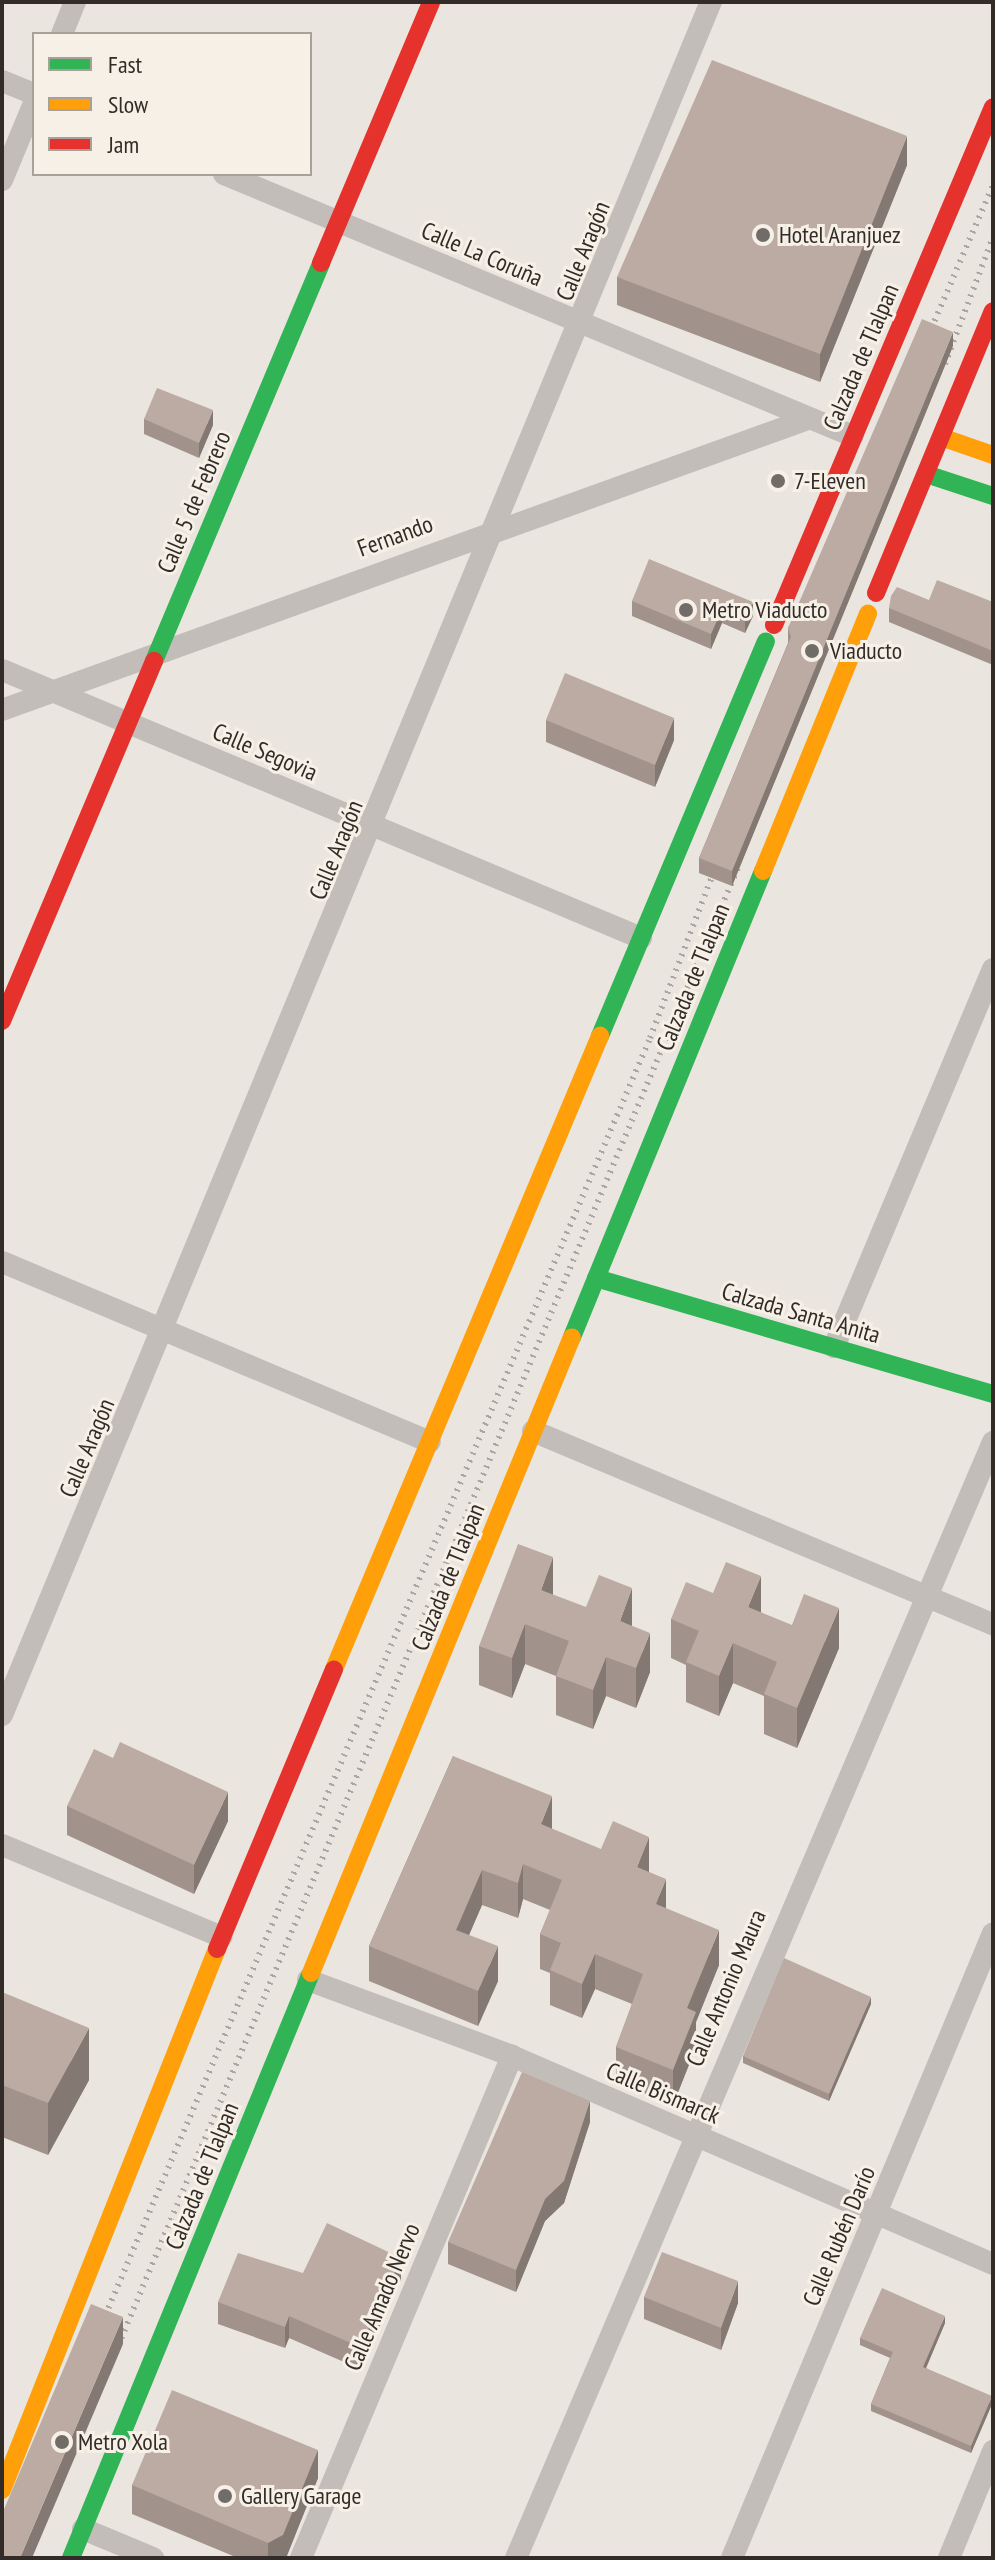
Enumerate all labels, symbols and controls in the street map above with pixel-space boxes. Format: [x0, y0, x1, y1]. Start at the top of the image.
legend [32, 32, 312, 176]
text: Fast [108, 49, 142, 80]
text: Slow [108, 89, 148, 120]
text: Jam [108, 129, 139, 160]
street label: Calle Aragón [550, 197, 616, 305]
street label: Calle La Coruña [417, 216, 547, 292]
place label: Hotel Aranjuez [779, 221, 901, 249]
marker: Hotel Aranjuez [754, 226, 772, 244]
street label: Calzada de Tlalpan [817, 279, 905, 435]
street label: Calle 5 de Febrero [151, 427, 237, 577]
place label: 7-Eleven [794, 467, 866, 495]
marker: 7-Eleven [769, 472, 787, 490]
street label: Fernando [354, 509, 436, 563]
place label: Metro Viaducto [702, 596, 828, 624]
marker: Metro Viaducto [677, 601, 695, 619]
place label: Viaducto [830, 637, 902, 665]
marker: Viaducto [801, 640, 823, 662]
street label: Calle Segovia [208, 717, 322, 787]
street label: Calle Aragón [303, 796, 369, 904]
street label: Calzada de Tlalpan [650, 899, 736, 1055]
street label: Calzada Santa Anita [718, 1277, 884, 1349]
street label: Calle Aragón [53, 1394, 121, 1502]
street label: Calzada de Tlalpan [405, 1499, 491, 1655]
street label: Calle Antonio Maura [680, 1905, 772, 2071]
street label: Calle Bismarck [602, 2056, 724, 2130]
street label: Calzada de Tlalpan [159, 2098, 245, 2254]
street label: Calle Rubén Darío [797, 2162, 881, 2310]
street label: Calle Amado Nervo [338, 2219, 426, 2375]
place label: Metro Xola [78, 2428, 168, 2456]
marker: Metro Xola [53, 2433, 71, 2451]
place label: Gallery Garage [241, 2482, 362, 2510]
marker: Gallery Garage [216, 2487, 234, 2505]

